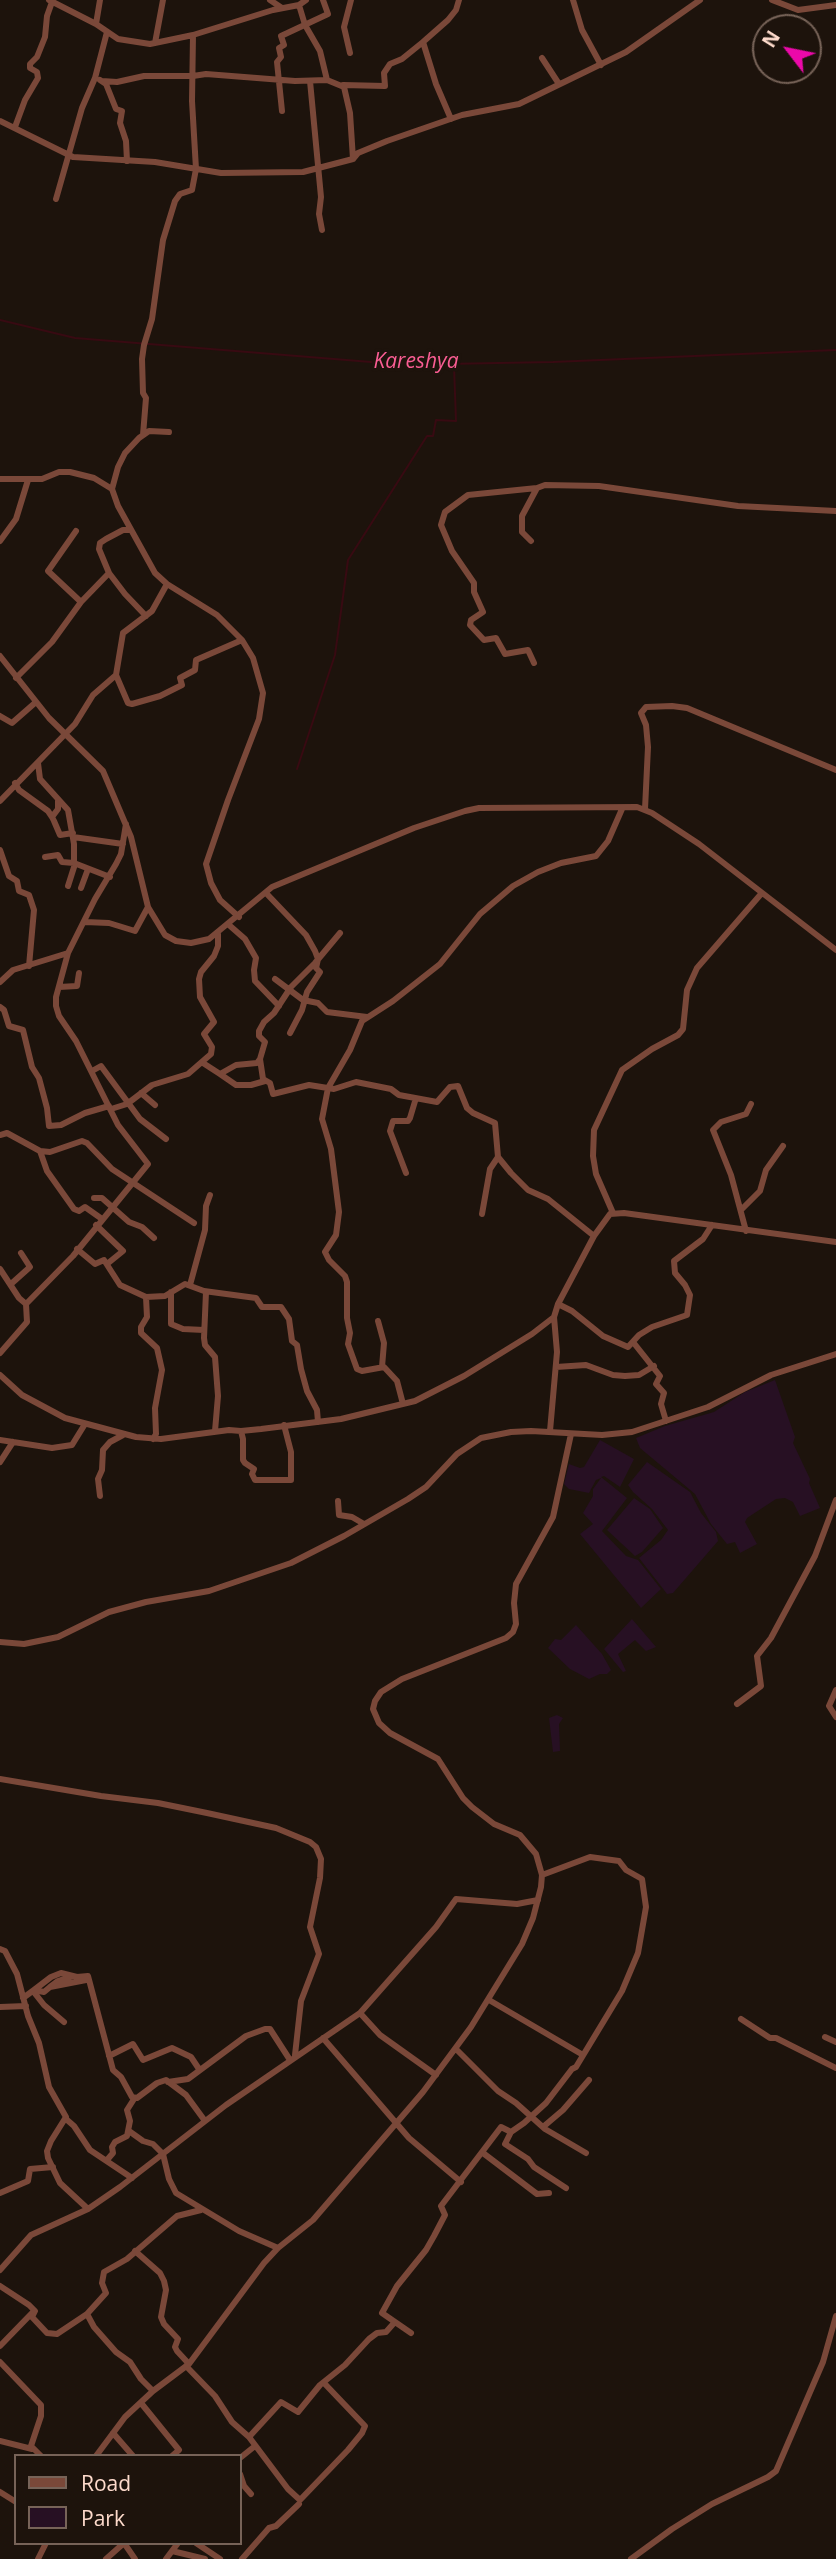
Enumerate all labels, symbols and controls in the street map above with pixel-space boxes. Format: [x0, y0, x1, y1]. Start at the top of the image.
north arrow [752, 14, 822, 84]
text: N [756, 25, 786, 52]
water label: Kareshya [373, 349, 459, 375]
legend [14, 2454, 242, 2545]
text: Road [81, 2469, 131, 2497]
text: Park [81, 2504, 125, 2532]

